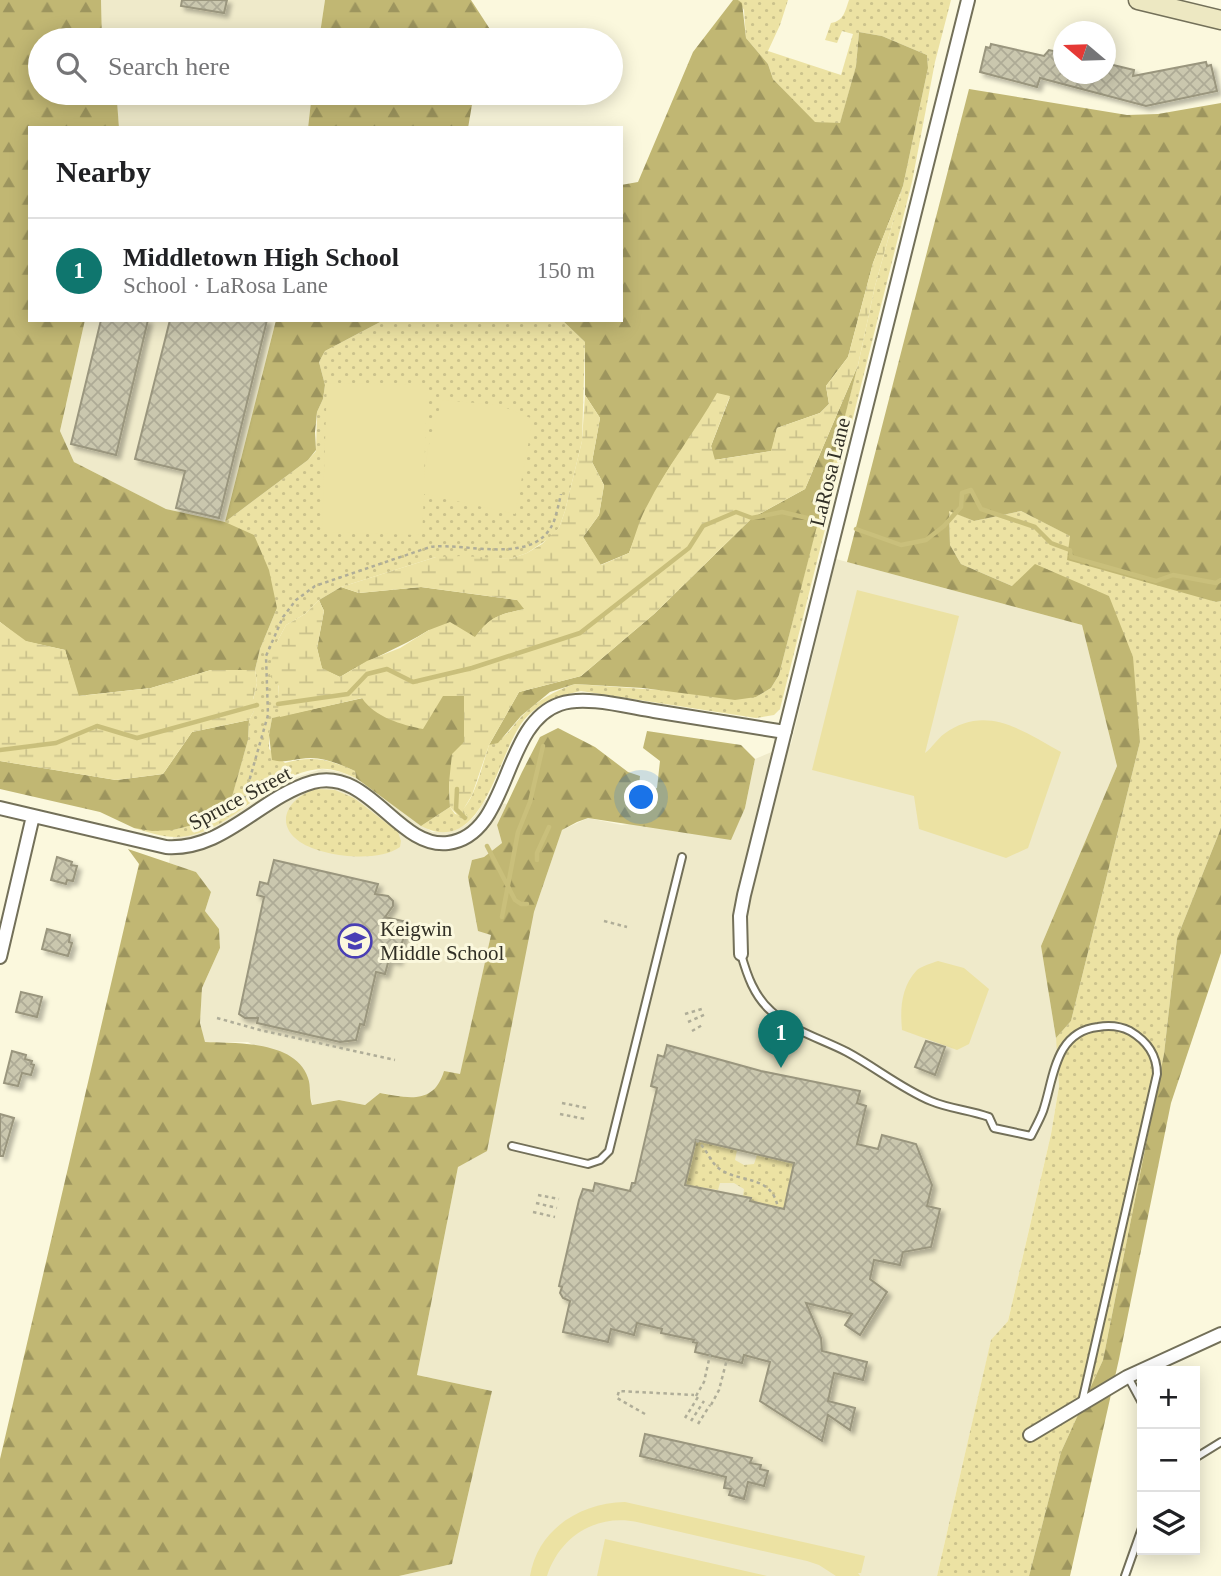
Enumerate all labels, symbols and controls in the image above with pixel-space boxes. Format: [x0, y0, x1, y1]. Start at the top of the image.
north arrow [1053, 21, 1116, 84]
search box [28, 28, 623, 105]
icon: search [52, 48, 90, 86]
text: Search here [108, 52, 230, 81]
text: Nearby [56, 155, 151, 188]
text: Middletown High School [123, 243, 399, 272]
text: 1 [73, 258, 85, 283]
text: 150 m [537, 258, 595, 283]
text: School · LaRosa Lane [123, 273, 328, 298]
street label: LaRosa Lane [805, 415, 855, 529]
street label: Spruce Street [185, 761, 295, 835]
your location [624, 780, 658, 814]
place label: Keigwin Middle School [380, 917, 504, 965]
school or university icon: Keigwin Middle School [336, 922, 374, 960]
pin: 1 [758, 1010, 804, 1068]
map controls [1137, 1366, 1200, 1555]
button: + [1137, 1366, 1200, 1429]
button: − [1137, 1429, 1200, 1492]
button: layers [1137, 1492, 1200, 1555]

